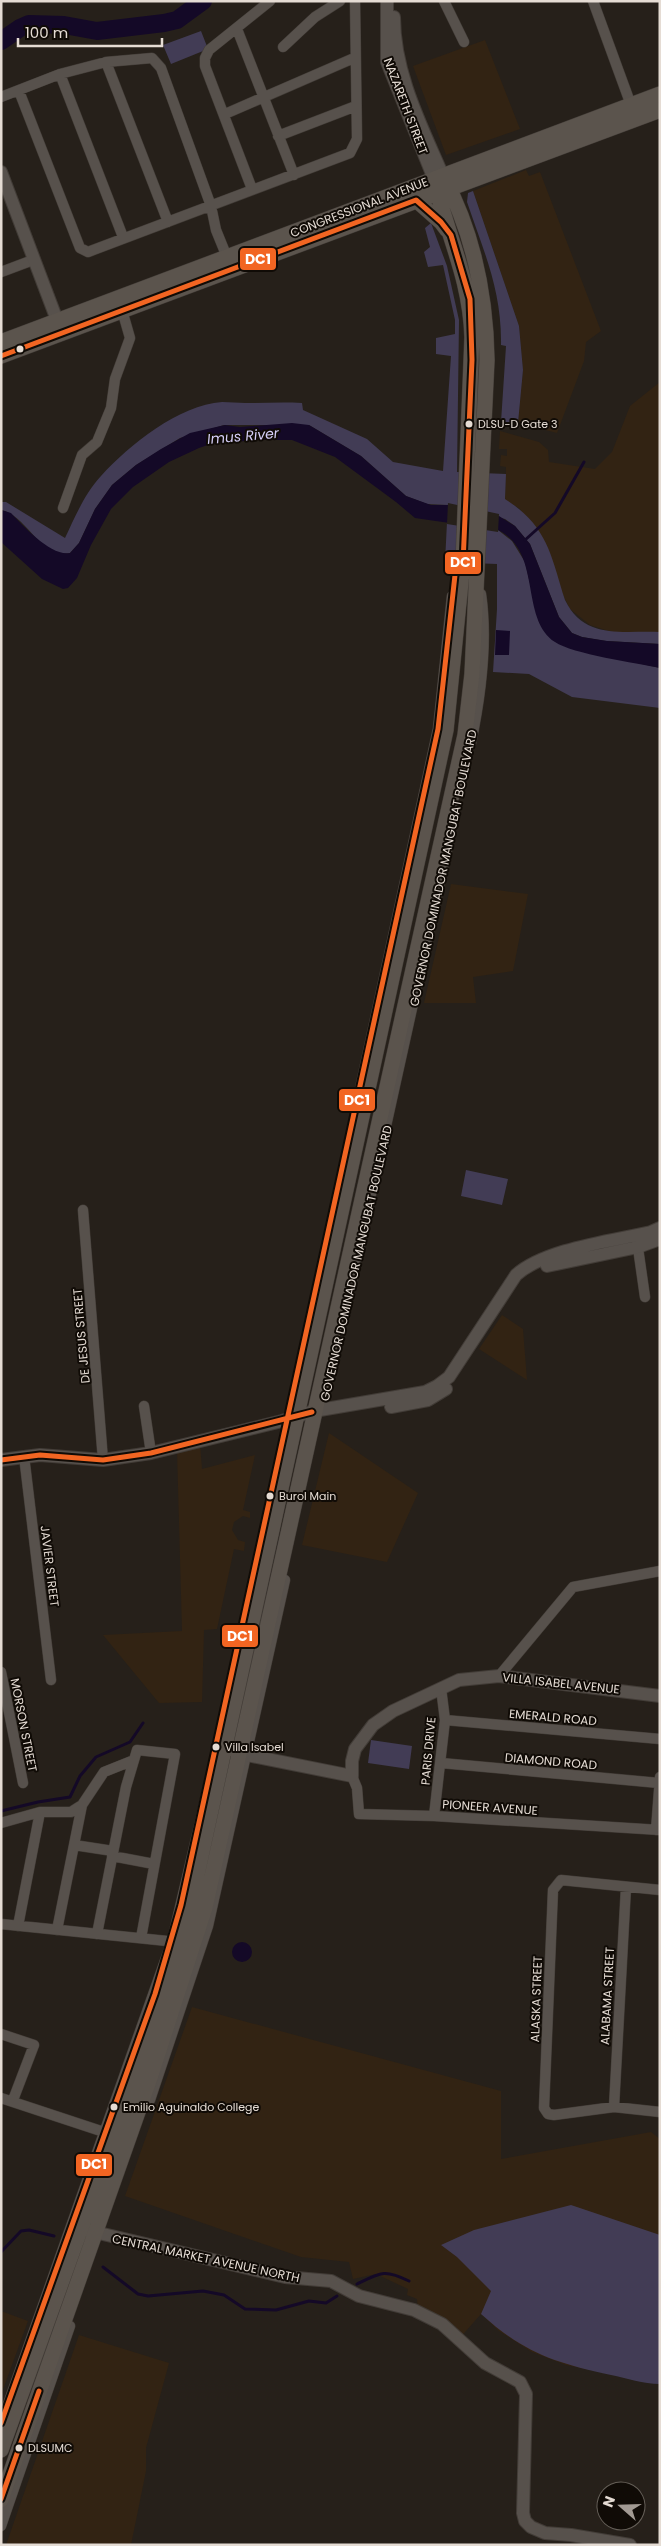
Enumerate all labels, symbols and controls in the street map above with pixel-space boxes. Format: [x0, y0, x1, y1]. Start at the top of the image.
scale bar [18, 15, 161, 47]
text: 100 m [25, 22, 68, 43]
street label: NAZARETH STREET [380, 55, 432, 157]
street label: CONGRESSIONAL AVENUE [288, 173, 430, 241]
line badge: DC1 [239, 247, 277, 271]
text: DC1 [245, 249, 271, 269]
unlabelled marker [15, 344, 25, 354]
place label: DLSU-D Gate 3 [478, 416, 557, 432]
marker: DLSU-D Gate 3 [464, 419, 474, 429]
water label: Imus River [206, 423, 281, 449]
line badge: DC1 [444, 551, 482, 575]
text: DC1 [450, 552, 476, 572]
street label: GOVERNOR DOMINADOR MANGUBAT BOULEVARD [405, 728, 481, 1008]
line badge: DC1 [338, 1088, 376, 1112]
text: DC1 [344, 1090, 370, 1110]
street label: GOVERNOR DOMINADOR MANGUBAT BOULEVARD [316, 1123, 396, 1403]
street label: DE JESUS STREET [68, 1287, 94, 1384]
place label: Burol Main [279, 1488, 336, 1504]
marker: Burol Main [265, 1491, 275, 1501]
street label: JAVIER STREET [37, 1524, 63, 1608]
line badge: DC1 [221, 1624, 259, 1648]
text: DC1 [227, 1626, 253, 1646]
street label: VILLA ISABEL AVENUE [502, 1668, 620, 1698]
street label: MORSON STREET [7, 1677, 41, 1774]
street label: EMERALD ROAD [508, 1705, 598, 1729]
street label: PARIS DRIVE [417, 1716, 439, 1786]
place label: Villa Isabel [225, 1739, 284, 1755]
marker: Villa Isabel [211, 1742, 221, 1752]
street label: DIAMOND ROAD [504, 1748, 598, 1774]
street label: PIONEER AVENUE [442, 1795, 538, 1819]
street label: ALABAMA STREET [596, 1946, 618, 2045]
street label: ALASKA STREET [526, 1955, 546, 2043]
place label: Emilio Aguinaldo College [123, 2099, 259, 2115]
marker: Emilio Aguinaldo College [109, 2102, 119, 2112]
line badge: DC1 [75, 2153, 113, 2177]
text: DC1 [81, 2154, 107, 2174]
street label: CENTRAL MARKET AVENUE NORTH [111, 2230, 301, 2286]
place label: DLSUMC [28, 2440, 72, 2456]
marker: DLSUMC [14, 2443, 24, 2453]
north arrow [596, 2481, 646, 2531]
text: N [598, 2493, 620, 2510]

